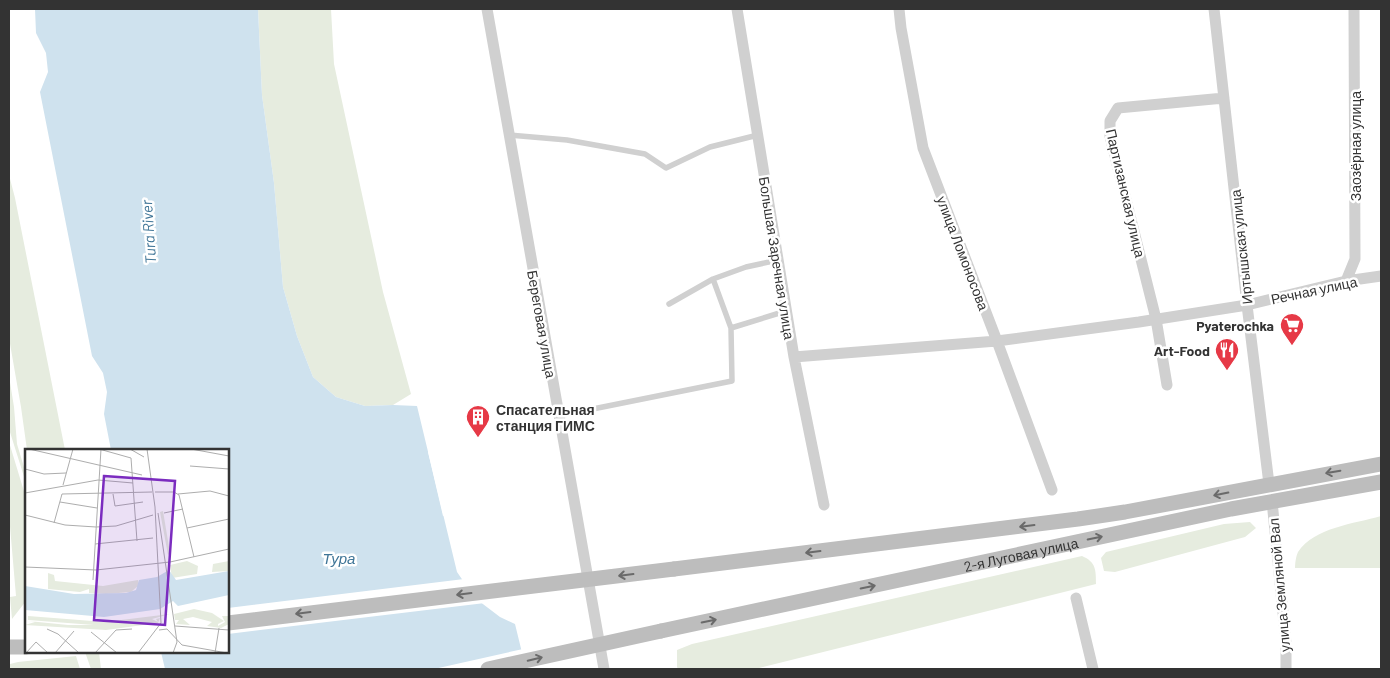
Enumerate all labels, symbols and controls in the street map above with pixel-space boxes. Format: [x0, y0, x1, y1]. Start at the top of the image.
street label: Заозёрная улица [1347, 91, 1364, 201]
street label: Партизанская улица [1103, 127, 1149, 259]
street label: Большая Заречная улица [756, 175, 798, 341]
street label: Иртышская улица [1226, 189, 1255, 305]
street label: улица Ломоносова [933, 193, 993, 313]
water label: Tura River [137, 199, 159, 264]
street label: Береговая улица [524, 269, 560, 379]
street label: Речная улица [1269, 273, 1359, 307]
supermarket icon: Pyaterochka [1279, 312, 1305, 346]
place label: Pyaterochka [1196, 317, 1274, 334]
restaurant icon: Art-Food [1214, 337, 1240, 371]
place label: Art-Food [1154, 342, 1210, 359]
place label: Спасательная станция ГИМС [496, 401, 595, 434]
building icon: Спасательная станция ГИМС [465, 404, 491, 438]
inset map [25, 449, 229, 653]
one-way arrow [1326, 468, 1342, 478]
one-way arrow [1214, 490, 1230, 500]
street label: улица Земляной Вал [1265, 517, 1293, 653]
one-way arrow [1019, 521, 1035, 531]
street label: 2-я Луговая улица [962, 533, 1080, 574]
one-way arrow [1086, 533, 1102, 542]
one-way arrow [805, 547, 821, 557]
water label: Тура [323, 549, 355, 567]
one-way arrow [618, 570, 634, 580]
one-way arrow [859, 582, 875, 591]
one-way arrow [456, 589, 472, 599]
one-way arrow [295, 608, 311, 618]
one-way arrow [700, 615, 716, 625]
one-way arrow [527, 654, 543, 663]

